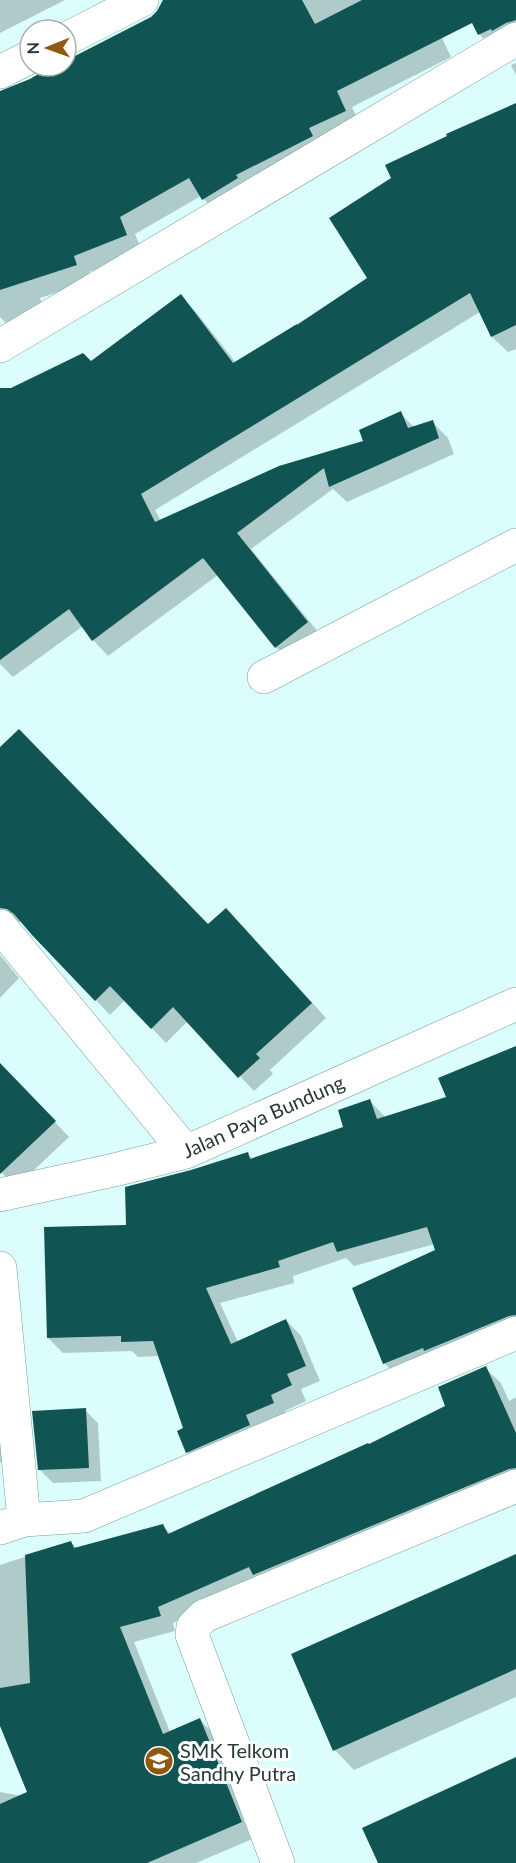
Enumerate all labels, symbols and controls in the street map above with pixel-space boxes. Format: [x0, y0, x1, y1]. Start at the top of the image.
north arrow [18, 18, 78, 78]
text: N [23, 42, 42, 55]
street label: Jalan Paya Bundung [178, 1070, 348, 1162]
place label: SMK Telkom Sandhy Putra [180, 1738, 296, 1785]
school or university icon: SMK Telkom Sandhy Putra [143, 1745, 175, 1777]

